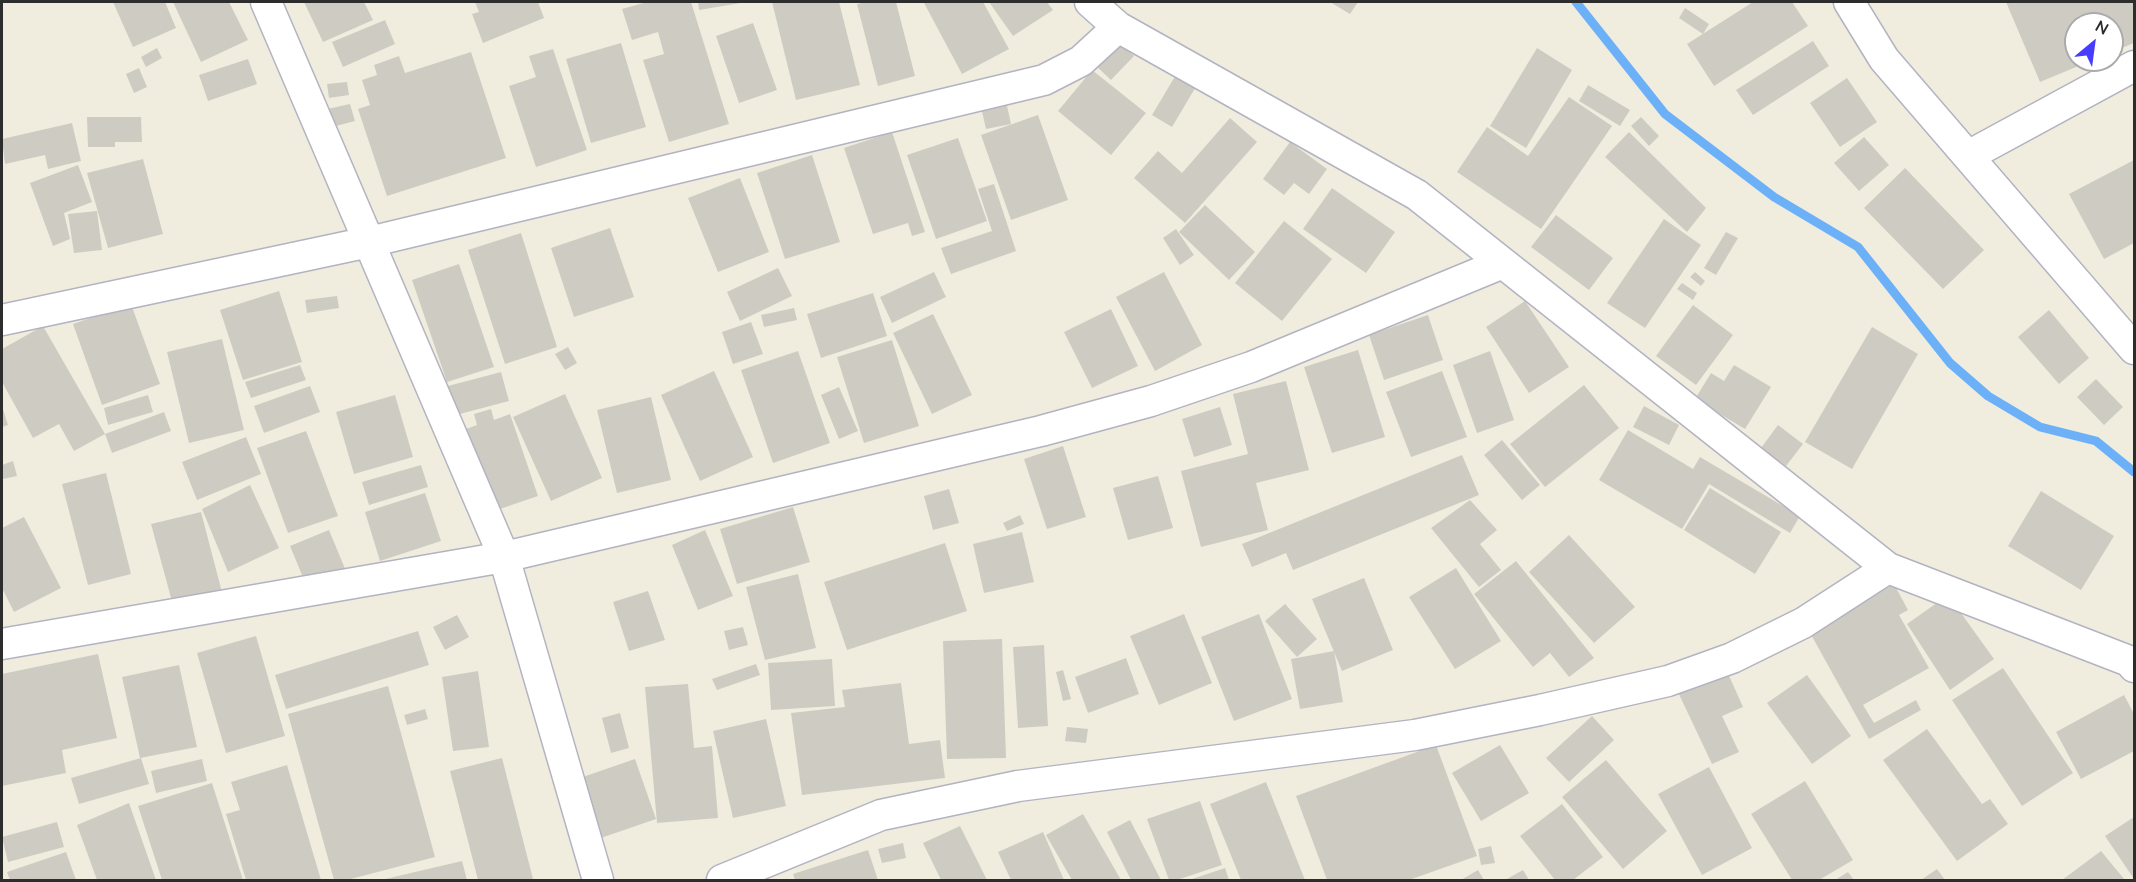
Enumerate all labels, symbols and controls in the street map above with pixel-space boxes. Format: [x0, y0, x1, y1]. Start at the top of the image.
north arrow [2064, 12, 2124, 72]
text: N [2091, 15, 2112, 41]

